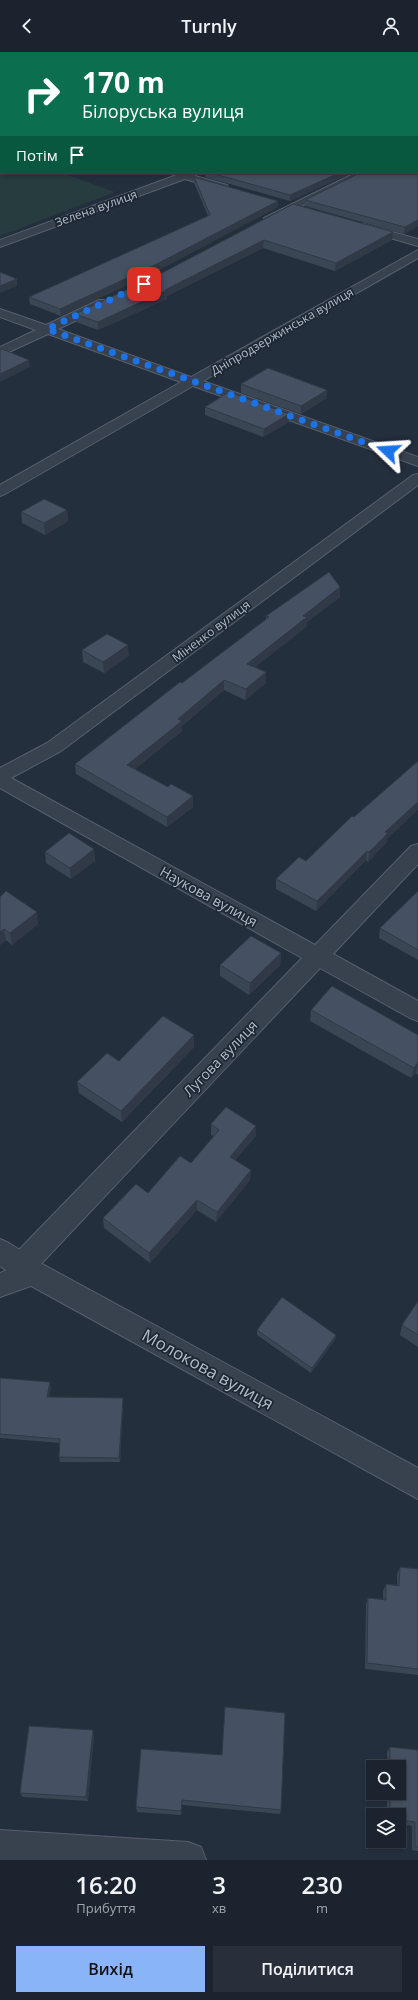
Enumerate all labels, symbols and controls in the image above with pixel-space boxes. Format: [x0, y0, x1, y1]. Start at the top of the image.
text: Turnly [181, 14, 237, 38]
icon: back [16, 15, 38, 37]
icon: person [380, 15, 402, 37]
text: 170 m [82, 63, 165, 101]
icon: right [16, 68, 68, 120]
text: Білоруська вулиця [82, 99, 244, 123]
icon: arrive [66, 144, 88, 166]
text: Потім [16, 145, 58, 165]
street label: Зелена вулиця [53, 185, 139, 231]
pin [127, 267, 161, 301]
icon: arrive [133, 273, 155, 295]
street label: Дніпродзержинська вулиця [208, 283, 356, 379]
position arrow [367, 430, 409, 472]
street label: Міненко вулиця [168, 596, 254, 666]
street label: Наукова вулиця [157, 861, 261, 931]
street label: Лугова вулиця [179, 1016, 261, 1100]
street label: Молокова вулиця [138, 1323, 278, 1415]
map controls [366, 1760, 406, 1848]
button: search [366, 1760, 406, 1800]
button: layers [366, 1808, 406, 1848]
text: 16:20 [75, 1868, 137, 1901]
text: 3 [212, 1868, 226, 1901]
text: 230 [302, 1868, 343, 1901]
text: Прибуття [76, 1899, 136, 1917]
text: хв [212, 1899, 226, 1917]
text: m [316, 1899, 328, 1917]
button: Вихід [16, 1946, 205, 1992]
button: Поділитися [213, 1946, 402, 1992]

